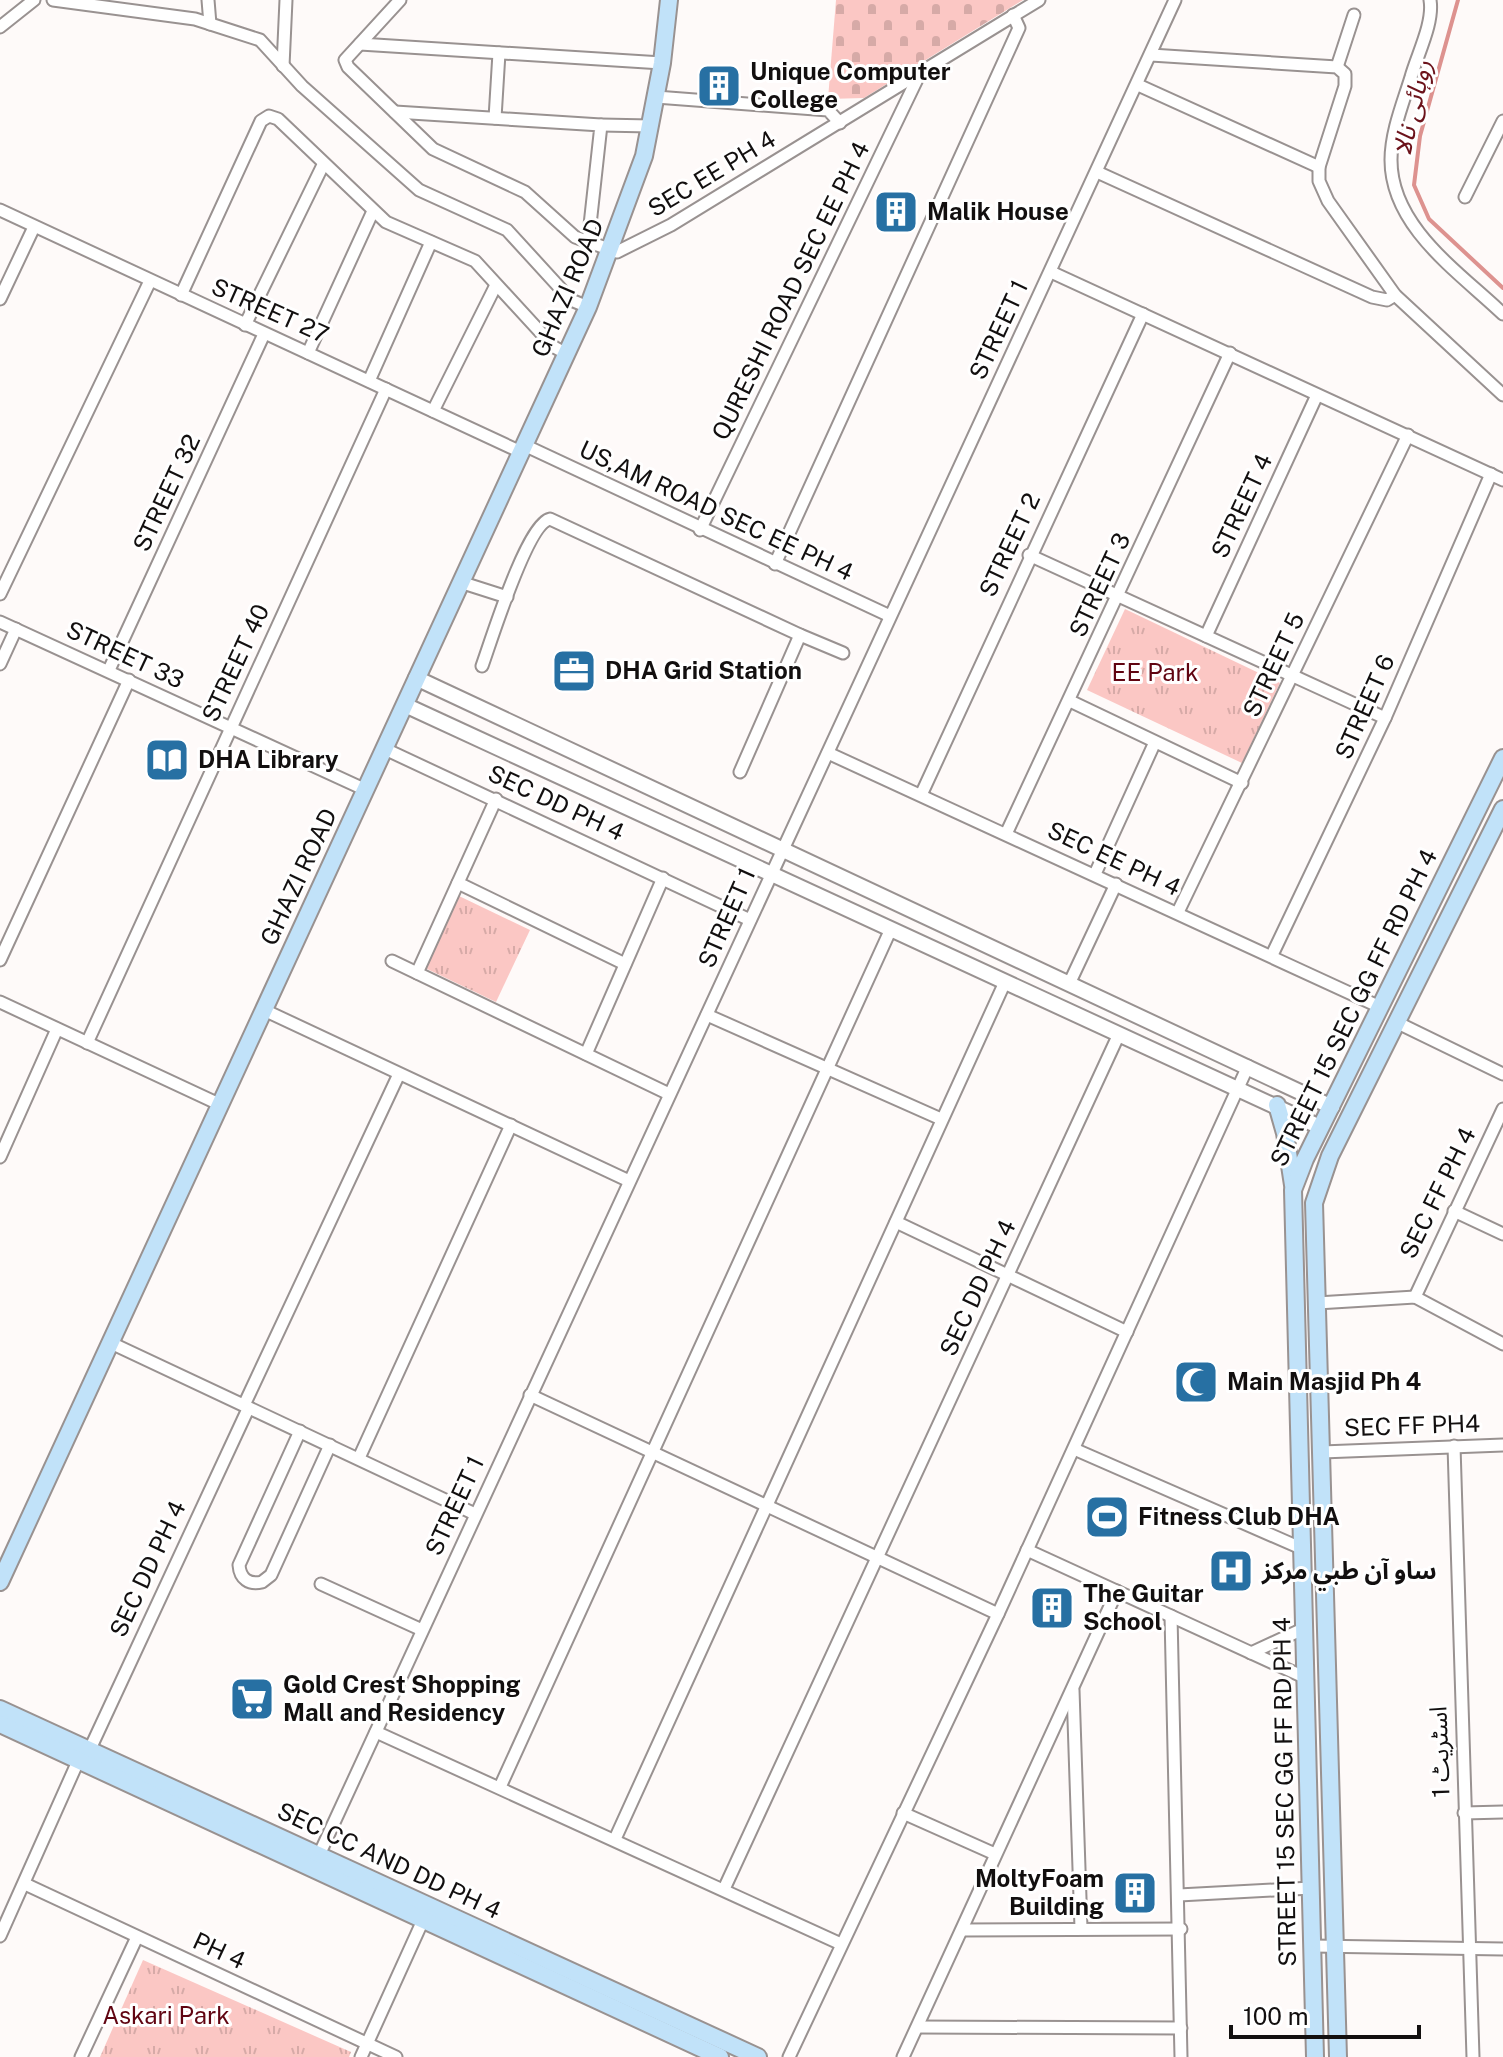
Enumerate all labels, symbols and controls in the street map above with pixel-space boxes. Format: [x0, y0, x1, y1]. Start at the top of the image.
place label: Unique Computer College [750, 57, 951, 113]
water label: روہائی نالا [1385, 57, 1439, 159]
building icon: Unique Computer College [695, 62, 743, 110]
street label: SEC EE PH 4 [643, 124, 780, 222]
street label: QURESHI ROAD SEC EE PH 4 [706, 137, 875, 444]
building icon: Malik House [872, 188, 920, 236]
place label: Malik House [927, 197, 1069, 225]
street label: GHAZI ROAD [525, 214, 609, 361]
street label: STREET 27 [207, 272, 333, 348]
street label: STREET 1 [963, 275, 1033, 384]
street label: STREET 32 [127, 430, 205, 556]
street label: US,AM ROAD SEC EE PH 4 [575, 434, 858, 586]
street label: STREET 4 [1205, 449, 1277, 562]
street label: STREET 2 [973, 488, 1045, 601]
street label: STREET 3 [1063, 528, 1135, 641]
street label: STREET 40 [196, 599, 274, 726]
street label: STREET 5 [1237, 608, 1309, 721]
street label: STREET 33 [62, 615, 189, 694]
office icon: DHA Grid Station [550, 647, 598, 695]
street label: STREET 6 [1329, 650, 1400, 763]
place label: DHA Grid Station [605, 656, 802, 684]
park label: EE Park [1112, 658, 1198, 686]
library icon: DHA Library [143, 736, 191, 784]
place label: DHA Library [198, 745, 339, 773]
street label: SEC DD PH 4 [484, 758, 629, 846]
street label: GHAZI ROAD [254, 804, 342, 949]
street label: SEC EE PH 4 [1043, 815, 1185, 901]
street label: STREET 15 SEC GG FF RD PH 4 [1264, 844, 1442, 1171]
street label: STREET 1 [692, 863, 761, 972]
street label: SEC FF PH 4 [1393, 1123, 1481, 1263]
street label: SEC DD PH 4 [933, 1215, 1021, 1360]
mosque icon: Main Masjid Ph 4 [1172, 1358, 1220, 1406]
place label: Main Masjid Ph 4 [1227, 1367, 1422, 1395]
street label: SEC FF PH4 [1343, 1409, 1481, 1441]
street label: STREET 1 [419, 1451, 489, 1560]
sports icon: Fitness Club DHA [1083, 1493, 1131, 1541]
street label: SEC DD PH 4 [103, 1496, 191, 1641]
place label: Fitness Club DHA [1138, 1502, 1340, 1530]
hospital icon: ساو آن طبي مرکز [1207, 1547, 1255, 1595]
place label: ساو آن طبي مرکز [1261, 1556, 1437, 1591]
place label: The Guitar School [1083, 1579, 1204, 1635]
building icon: The Guitar School [1028, 1584, 1076, 1632]
street label: STREET 15 SEC GG FF RD PH 4 [1267, 1617, 1301, 1967]
place label: Gold Crest Shopping Mall and Residency [283, 1670, 521, 1726]
supermarket icon: Gold Crest Shopping Mall and Residency [228, 1675, 276, 1723]
street label: اسٹریٹ 1 [1423, 1706, 1456, 1798]
street label: SEC CC AND DD PH 4 [273, 1796, 506, 1924]
place label: MoltyFoam Building [975, 1864, 1104, 1920]
building icon: MoltyFoam Building [1111, 1869, 1159, 1917]
street label: PH 4 [189, 1926, 250, 1974]
scale bar [1231, 1989, 1419, 2039]
park label: Askari Park [102, 2001, 230, 2029]
text: 100 m [1243, 2002, 1309, 2030]

